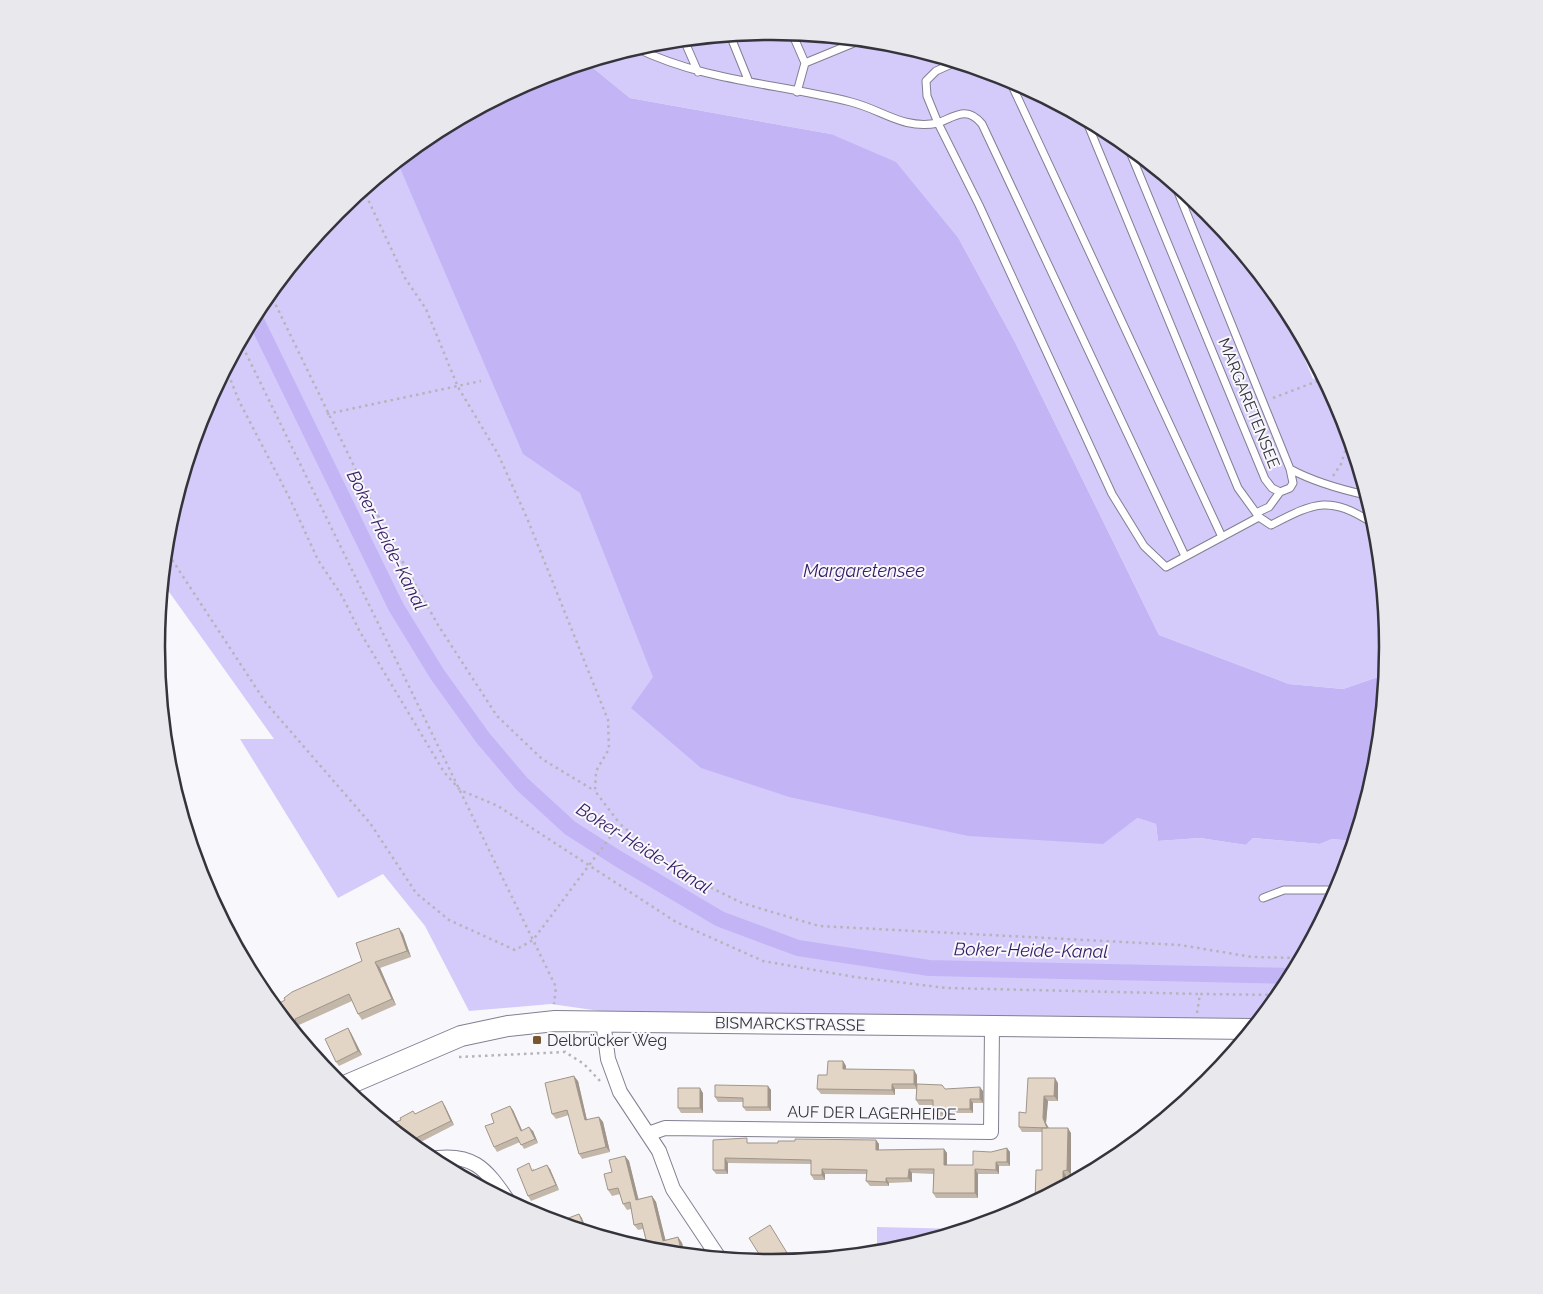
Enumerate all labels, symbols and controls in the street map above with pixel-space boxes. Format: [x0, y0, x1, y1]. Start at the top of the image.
street label: MARGARETENSEE [1214, 335, 1284, 471]
water label: Boker-Heide-Kanal [343, 466, 432, 614]
water label: Margaretensee [803, 560, 925, 581]
water label: Boker-Heide-Kanal [573, 798, 715, 898]
water label: Boker-Heide-Kanal [954, 938, 1109, 962]
street label: BISMARCKSTRASSE [715, 1013, 866, 1035]
place label: Delbrücker Weg [547, 1031, 667, 1050]
marker: Delbrücker Weg [531, 1034, 543, 1046]
street label: AUF DER LAGERHEIDE [787, 1102, 957, 1124]

